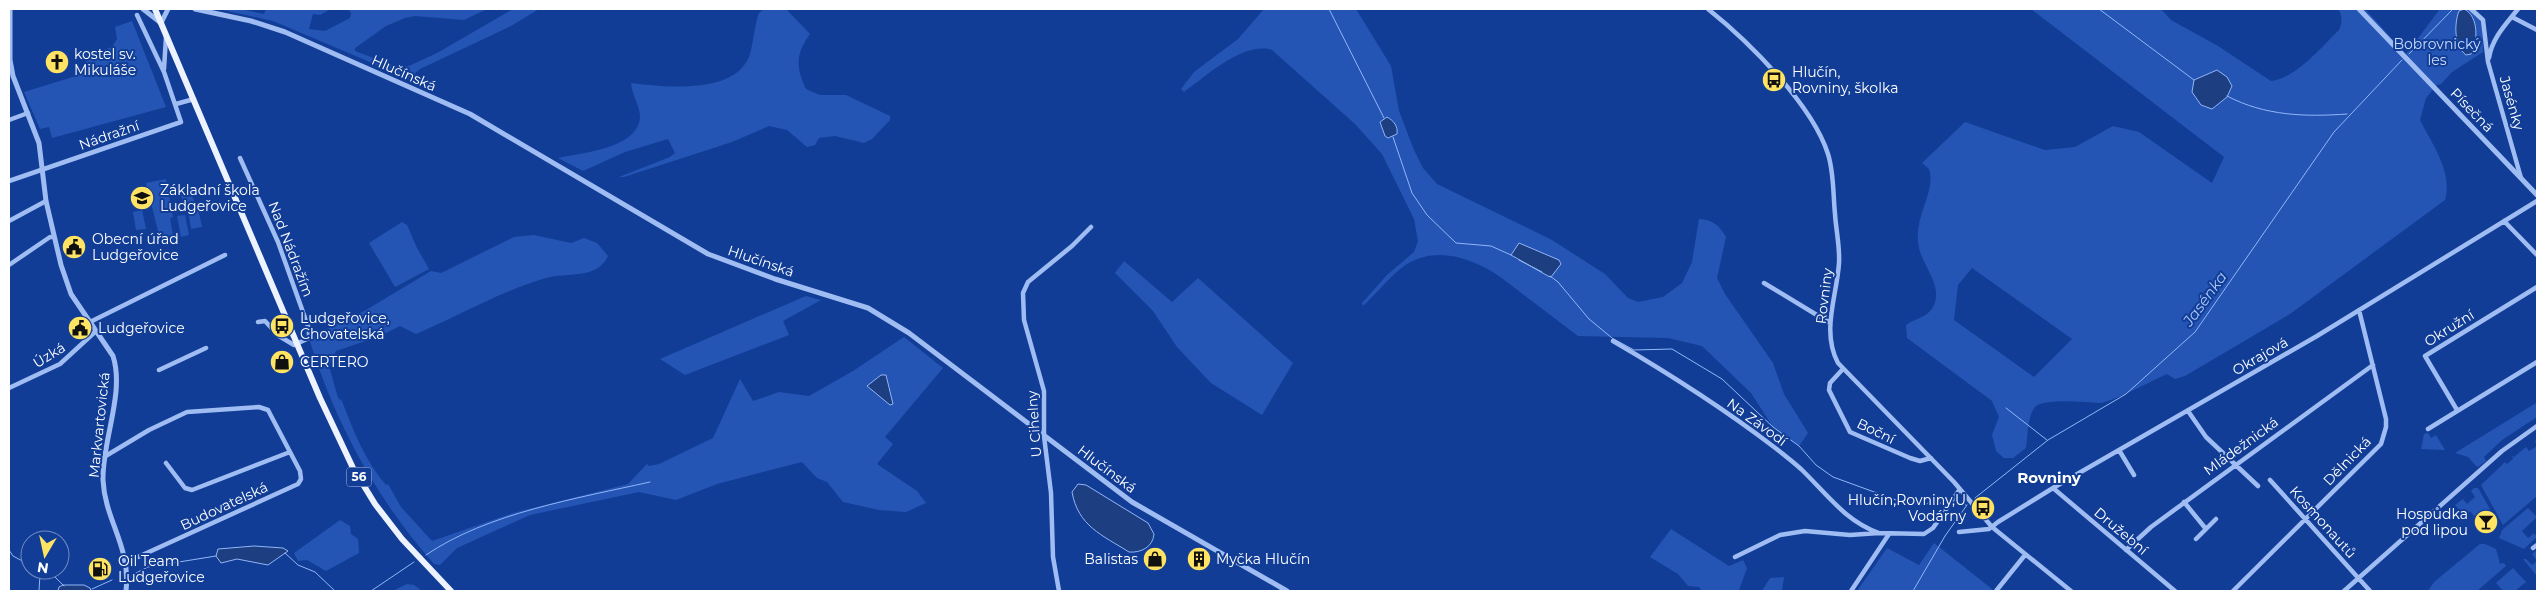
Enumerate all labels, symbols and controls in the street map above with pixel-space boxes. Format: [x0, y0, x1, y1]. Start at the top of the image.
park label: Bobrovnický les [2393, 35, 2481, 69]
place label: kostel sv. Mikuláše [74, 45, 136, 79]
church icon: kostel sv. Mikuláše [44, 49, 70, 75]
street label: Hlučínská [369, 51, 439, 95]
place label: Hlučín, Rovniny, školka [1792, 63, 1898, 97]
bus stop icon: Hlučín, Rovniny, školka [1761, 67, 1787, 93]
street label: Jasénky [2495, 73, 2528, 133]
street label: Písečná [2447, 84, 2497, 136]
street label: Nádražní [76, 116, 143, 154]
place label: Základní škola Ludgeřovice [160, 181, 260, 215]
school or university icon: Základní škola Ludgeřovice [129, 185, 155, 211]
street label: Nad Nádražím [264, 199, 318, 299]
place label: Obecní úřad Ludgeřovice [92, 230, 179, 264]
public building icon: Obecní úřad Ludgeřovice [61, 234, 87, 260]
street label: Hlučínská [726, 241, 796, 281]
street label: Rovniny [1812, 267, 1836, 325]
water label: Jasénka [2178, 268, 2231, 331]
street label: Okružní [2421, 305, 2478, 350]
place label: Ludgeřovice, Chovatelská [300, 309, 390, 343]
bus stop icon: Ludgeřovice, Chovatelská [269, 313, 295, 339]
public building icon: Ludgeřovice [67, 315, 93, 341]
place label: Ludgeřovice [98, 319, 185, 337]
street label: Okrajová [2229, 333, 2291, 379]
street label: Úzká [30, 338, 68, 372]
shop icon: CERTERO [269, 349, 295, 375]
place label: CERTERO [300, 353, 369, 371]
street label: Markvartovická [85, 371, 113, 479]
street label: U Cihelny [1023, 390, 1045, 458]
street label: Na Závodí [1723, 394, 1792, 451]
street label: Mládežnická [2200, 413, 2282, 479]
street label: Boční [1854, 414, 1899, 448]
street label: Dělnická [2319, 433, 2375, 489]
street label: Hlučínská [1074, 441, 1140, 497]
road number: 56 [346, 468, 372, 487]
district label: Rovniny [2017, 468, 2082, 487]
street label: Budovatelská [177, 478, 271, 534]
street label: Kosmonautů [2286, 482, 2360, 562]
place label: Hlučín,Rovniny,U Vodárny [1848, 491, 1966, 525]
bus stop icon: Hlučín,Rovniny,U Vodárny [1970, 495, 1996, 521]
street label: Družební [2090, 503, 2153, 560]
place label: Hospůdka pod lipou [2396, 505, 2468, 539]
bar icon: Hospůdka pod lipou [2473, 509, 2499, 535]
north arrow [20, 530, 70, 580]
shop icon: Balistas [1142, 546, 1168, 572]
building icon: Myčka Hlučín [1186, 546, 1212, 572]
place label: Balistas [1084, 550, 1138, 568]
place label: Myčka Hlučín [1216, 550, 1310, 568]
place label: Oil Team Ludgeřovice [118, 552, 205, 586]
fuel station icon: Oil Team Ludgeřovice [87, 556, 113, 582]
text: N [36, 558, 50, 578]

